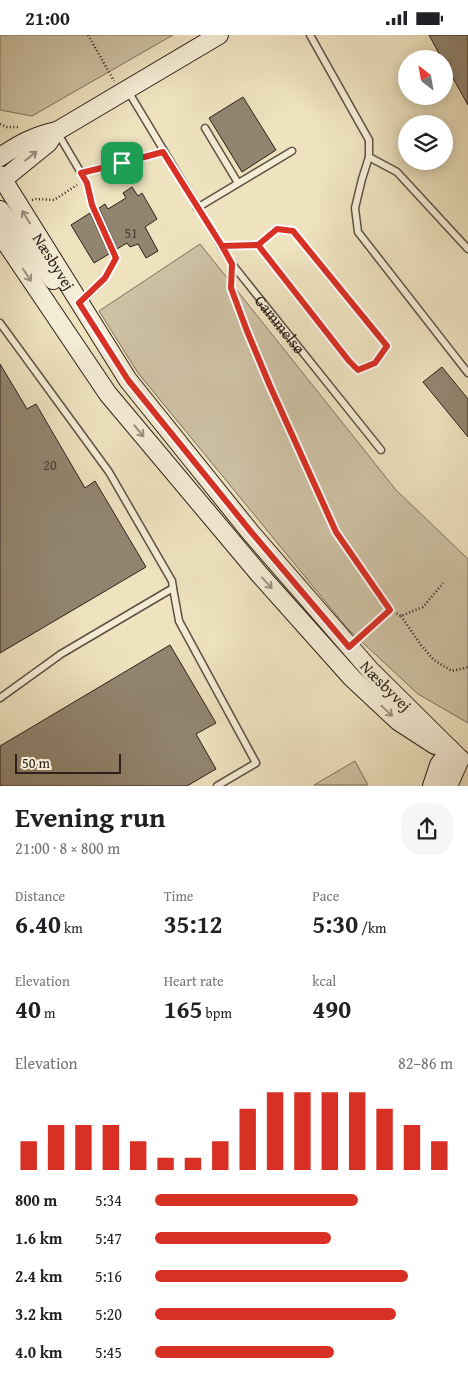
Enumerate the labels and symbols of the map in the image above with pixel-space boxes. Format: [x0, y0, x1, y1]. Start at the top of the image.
north arrow [398, 50, 452, 105]
pin [101, 142, 143, 184]
one-way arrow [24, 151, 37, 162]
one-way arrow [20, 211, 30, 225]
house number: 51 [124, 223, 138, 243]
street label: Næsbyvej [27, 228, 81, 295]
one-way arrow [22, 267, 32, 281]
street label: Gammelsø [249, 290, 311, 359]
one-way arrow [134, 424, 145, 437]
house number: 20 [43, 455, 57, 475]
one-way arrow [262, 577, 273, 590]
street label: Næsbyvej [355, 655, 417, 717]
one-way arrow [381, 705, 394, 717]
scale bar [15, 751, 121, 774]

